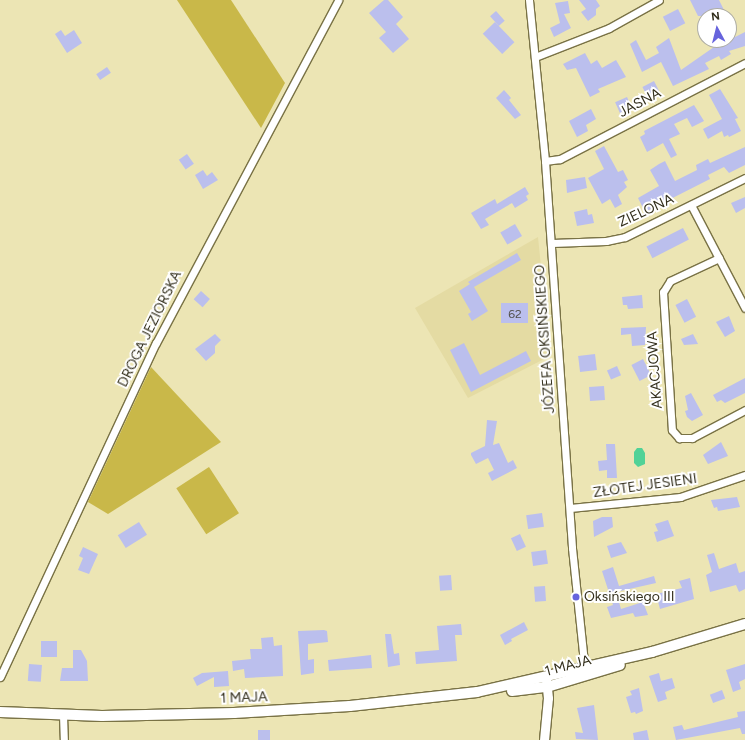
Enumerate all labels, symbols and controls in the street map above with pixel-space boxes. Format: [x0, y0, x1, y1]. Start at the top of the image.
north arrow [697, 8, 737, 48]
text: N [711, 10, 721, 24]
street label: JASNA [616, 85, 664, 121]
street label: ZIELONA [616, 191, 676, 231]
street label: JÓZEFA OKSIŃSKIEGO [531, 264, 559, 414]
street label: DROGA JEZIORSKA [115, 268, 185, 390]
house number: 62 [508, 308, 522, 322]
street label: AKACJOWA [644, 331, 666, 409]
street label: ZŁOTEJ JESIENI [592, 470, 698, 502]
place label: Oksińskiego III [584, 589, 675, 605]
marker: Oksińskiego III [571, 592, 581, 602]
street label: 1 MAJA [543, 652, 593, 680]
street label: 1 MAJA [220, 689, 268, 707]

